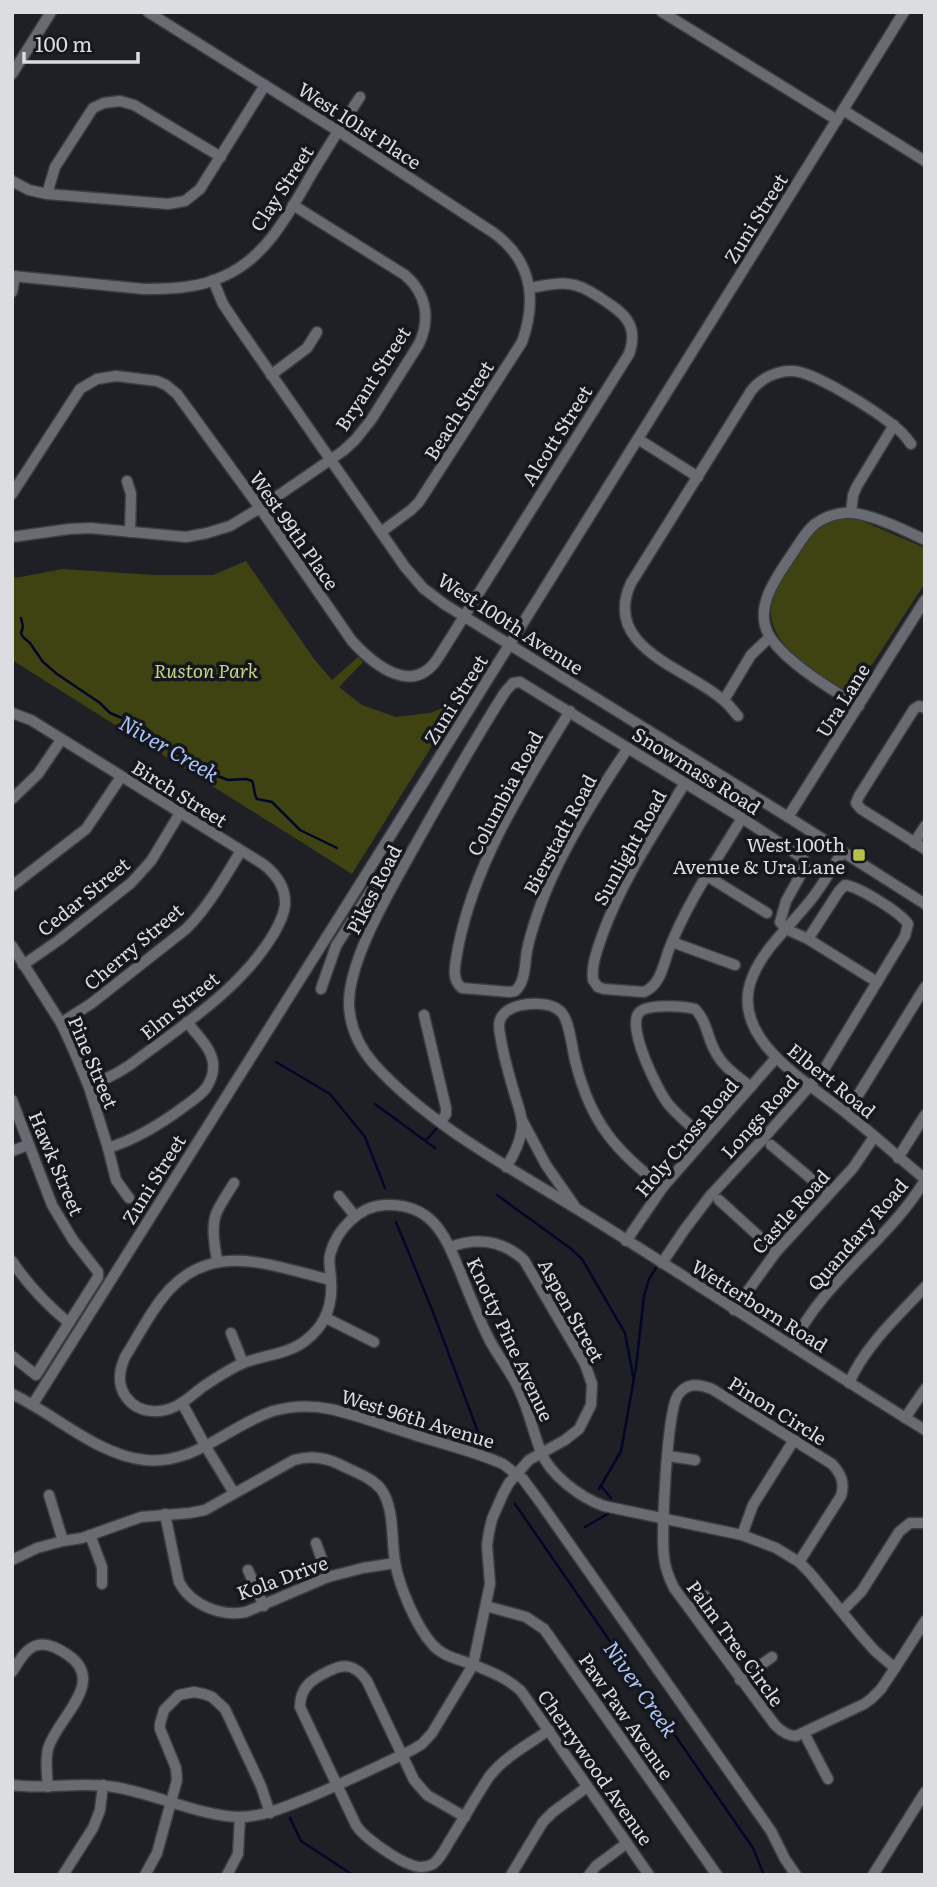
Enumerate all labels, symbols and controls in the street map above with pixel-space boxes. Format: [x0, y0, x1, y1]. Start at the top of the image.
scale bar [24, 21, 138, 65]
text: 100 m [35, 27, 92, 58]
street label: West 101st Place [293, 75, 427, 175]
street label: Clay Street [243, 139, 320, 237]
street label: Zuni Street [716, 167, 794, 268]
street label: Bryant Street [328, 320, 417, 436]
street label: Beach Street [416, 355, 500, 465]
street label: Alcott Street [514, 379, 598, 491]
street label: West 99th Place [243, 465, 347, 595]
street label: West 100th Avenue [433, 565, 590, 681]
street label: Zuni Street [416, 648, 494, 749]
park label: Ruston Park [154, 656, 259, 684]
street label: Ura Lane [808, 657, 876, 742]
water label: Niver Creek [114, 706, 226, 788]
street label: Snowmass Road [627, 719, 767, 821]
street label: Columbia Road [459, 725, 549, 861]
street label: Birch Street [127, 753, 233, 834]
street label: Bierstadt Road [516, 769, 603, 899]
street label: Sunlight Road [586, 784, 673, 910]
place label: West 100th Avenue & Ura Lane [673, 830, 845, 880]
street label: Pikes Road [338, 839, 408, 939]
marker: West 100th Avenue & Ura Lane [851, 847, 867, 863]
street label: Cedar Street [31, 850, 136, 942]
street label: Cherry Street [77, 896, 189, 996]
street label: Elm Street [133, 964, 225, 1046]
street label: Pine Street [62, 1011, 126, 1113]
street label: Elbert Road [782, 1036, 882, 1125]
street label: Longs Road [714, 1068, 805, 1164]
street label: Holy Cross Road [628, 1071, 744, 1202]
street label: Hawk Street [22, 1106, 92, 1220]
street label: Zuni Street [114, 1128, 192, 1229]
street label: Castle Road [744, 1162, 836, 1259]
street label: Quandary Road [800, 1172, 914, 1296]
street label: Knotty Pine Avenue [461, 1252, 561, 1426]
street label: Wetterborn Road [686, 1252, 834, 1358]
street label: Aspen Street [532, 1253, 612, 1367]
street label: Pinon Circle [723, 1369, 833, 1451]
street label: West 96th Avenue [338, 1381, 498, 1455]
street label: Kola Drive [233, 1548, 332, 1606]
street label: Palm Tree Circle [681, 1574, 791, 1712]
water label: Niver Creek [597, 1634, 687, 1743]
street label: Paw Paw Avenue [573, 1647, 681, 1785]
street label: Cherrywood Avenue [532, 1683, 660, 1851]

